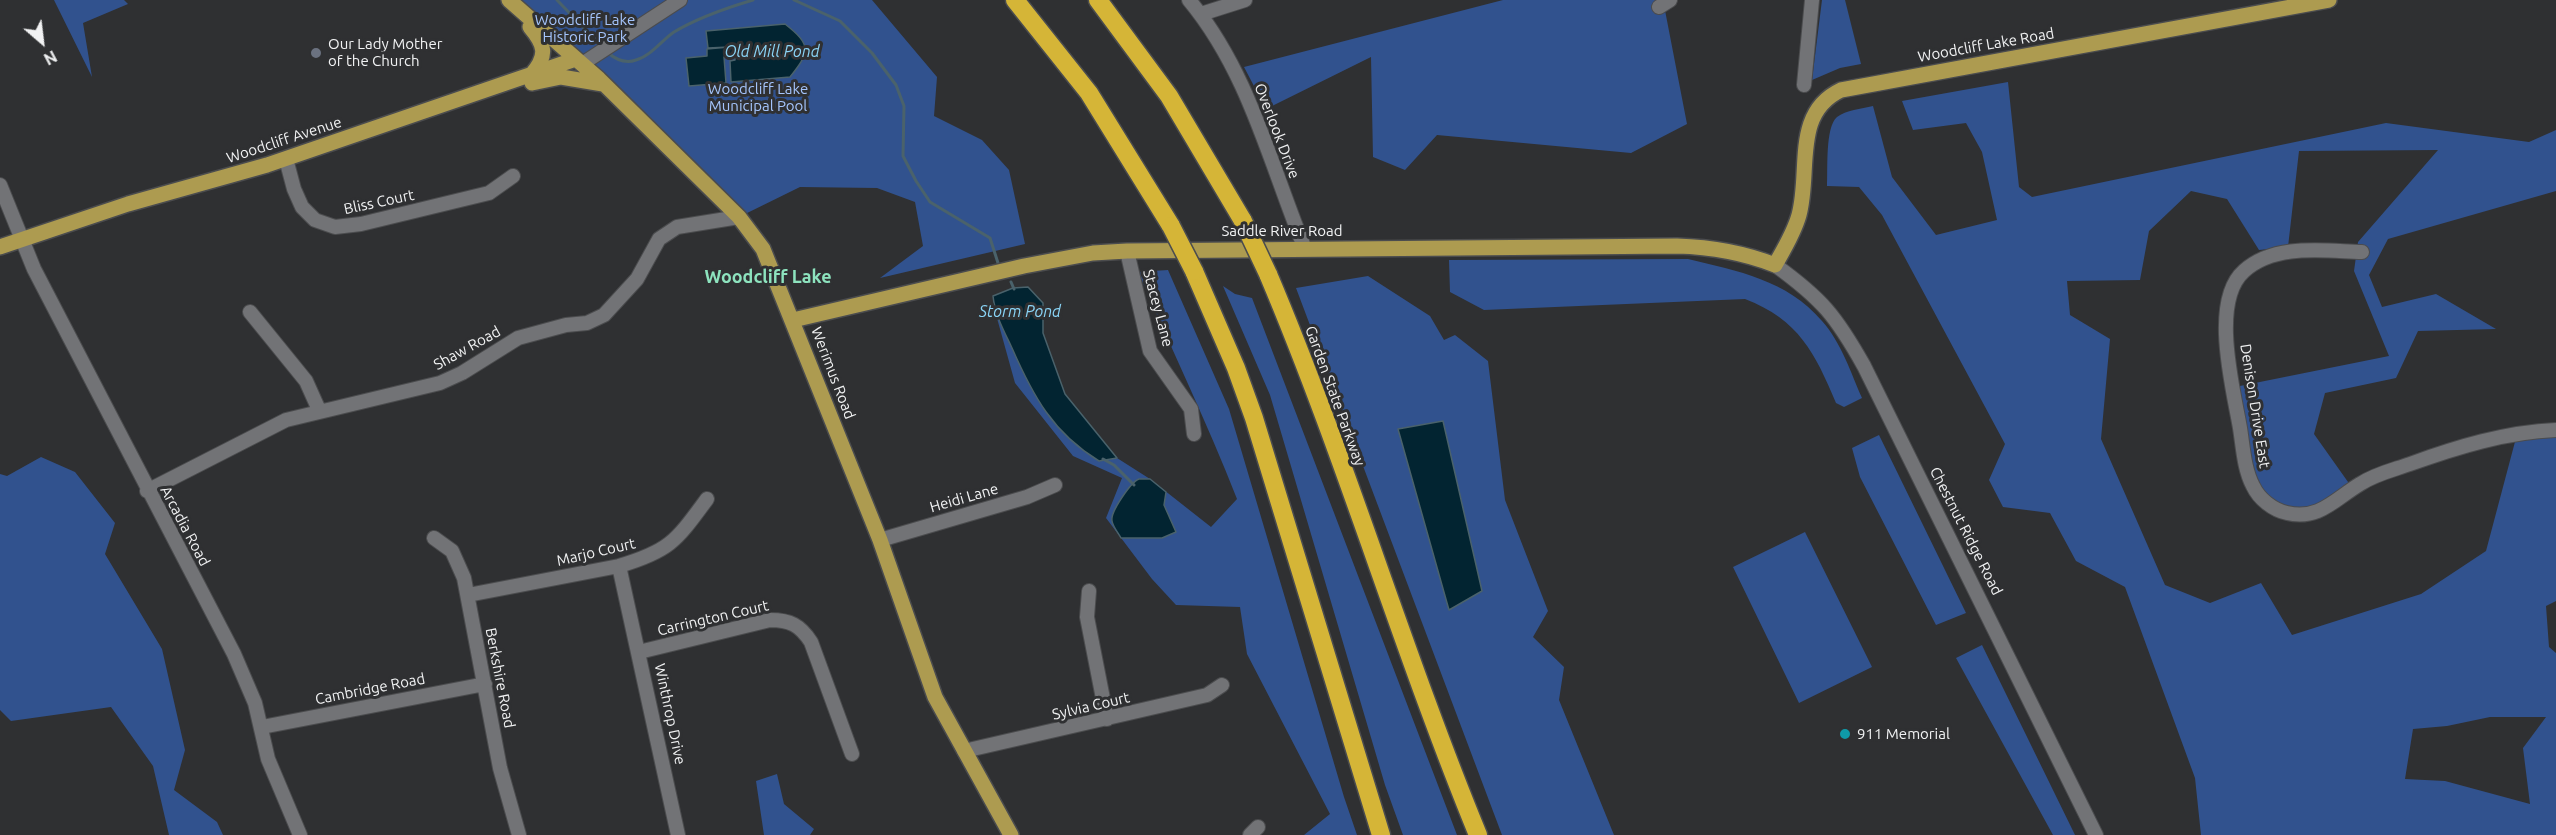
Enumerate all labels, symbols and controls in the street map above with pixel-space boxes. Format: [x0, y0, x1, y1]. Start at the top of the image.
park label: Woodcliff Lake Historic Park [535, 11, 635, 46]
north arrow [12, 12, 72, 72]
street label: Woodcliff Lake Road [1916, 24, 2056, 66]
place label: Our Lady Mother of the Church [328, 35, 442, 70]
water label: Old Mill Pond [724, 42, 820, 62]
marker: Our Lady Mother of the Church [309, 46, 323, 60]
text: N [41, 47, 60, 69]
park label: Woodcliff Lake Municipal Pool [708, 80, 808, 115]
street label: Overlook Drive [1251, 81, 1303, 181]
street label: Woodcliff Avenue [224, 113, 344, 167]
street label: Bliss Court [342, 186, 416, 218]
street label: Saddle River Road [1221, 222, 1343, 240]
district label: Woodcliff Lake [704, 266, 832, 288]
street label: Stacey Lane [1139, 267, 1177, 349]
water label: Storm Pond [979, 302, 1061, 322]
street label: Shaw Road [430, 322, 504, 374]
street label: Garden State Parkway [1301, 323, 1369, 469]
street label: Werimus Road [807, 324, 859, 422]
street label: Denison Drive East [2236, 342, 2274, 470]
street label: Chestnut Ridge Road [1926, 464, 2006, 598]
street label: Heidi Lane [928, 480, 1000, 516]
street label: Arcadia Road [156, 483, 214, 569]
street label: Marjo Court [555, 534, 637, 570]
street label: Carrington Court [656, 596, 770, 640]
street label: Berkshire Road [481, 626, 519, 730]
street label: Winthrop Drive [650, 662, 690, 766]
street label: Cambridge Road [313, 670, 427, 708]
street label: Sylvia Court [1050, 688, 1132, 724]
place label: 911 Memorial [1857, 725, 1950, 743]
marker: 911 Memorial [1838, 727, 1852, 741]

